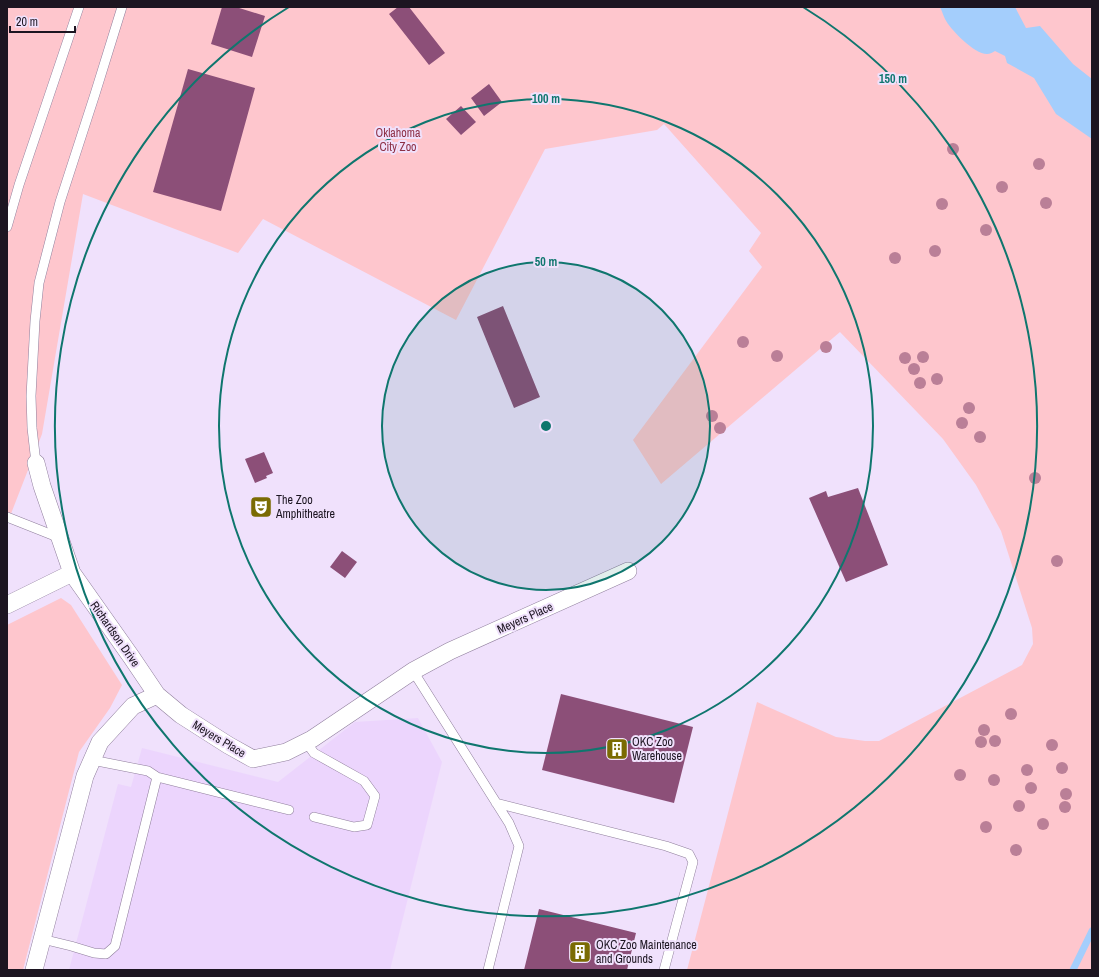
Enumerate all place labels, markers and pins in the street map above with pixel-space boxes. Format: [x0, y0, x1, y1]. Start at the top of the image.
centre of rings [539, 419, 553, 433]
place label: The Zoo Amphitheatre [275, 492, 335, 522]
theatre icon: The Zoo Amphitheatre [248, 494, 274, 520]
place label: OKC Zoo Warehouse [632, 734, 682, 764]
building icon: OKC Zoo Warehouse [604, 736, 630, 762]
place label: OKC Zoo Maintenance and Grounds [596, 937, 697, 967]
building icon: OKC Zoo Maintenance and Grounds [567, 939, 593, 965]

